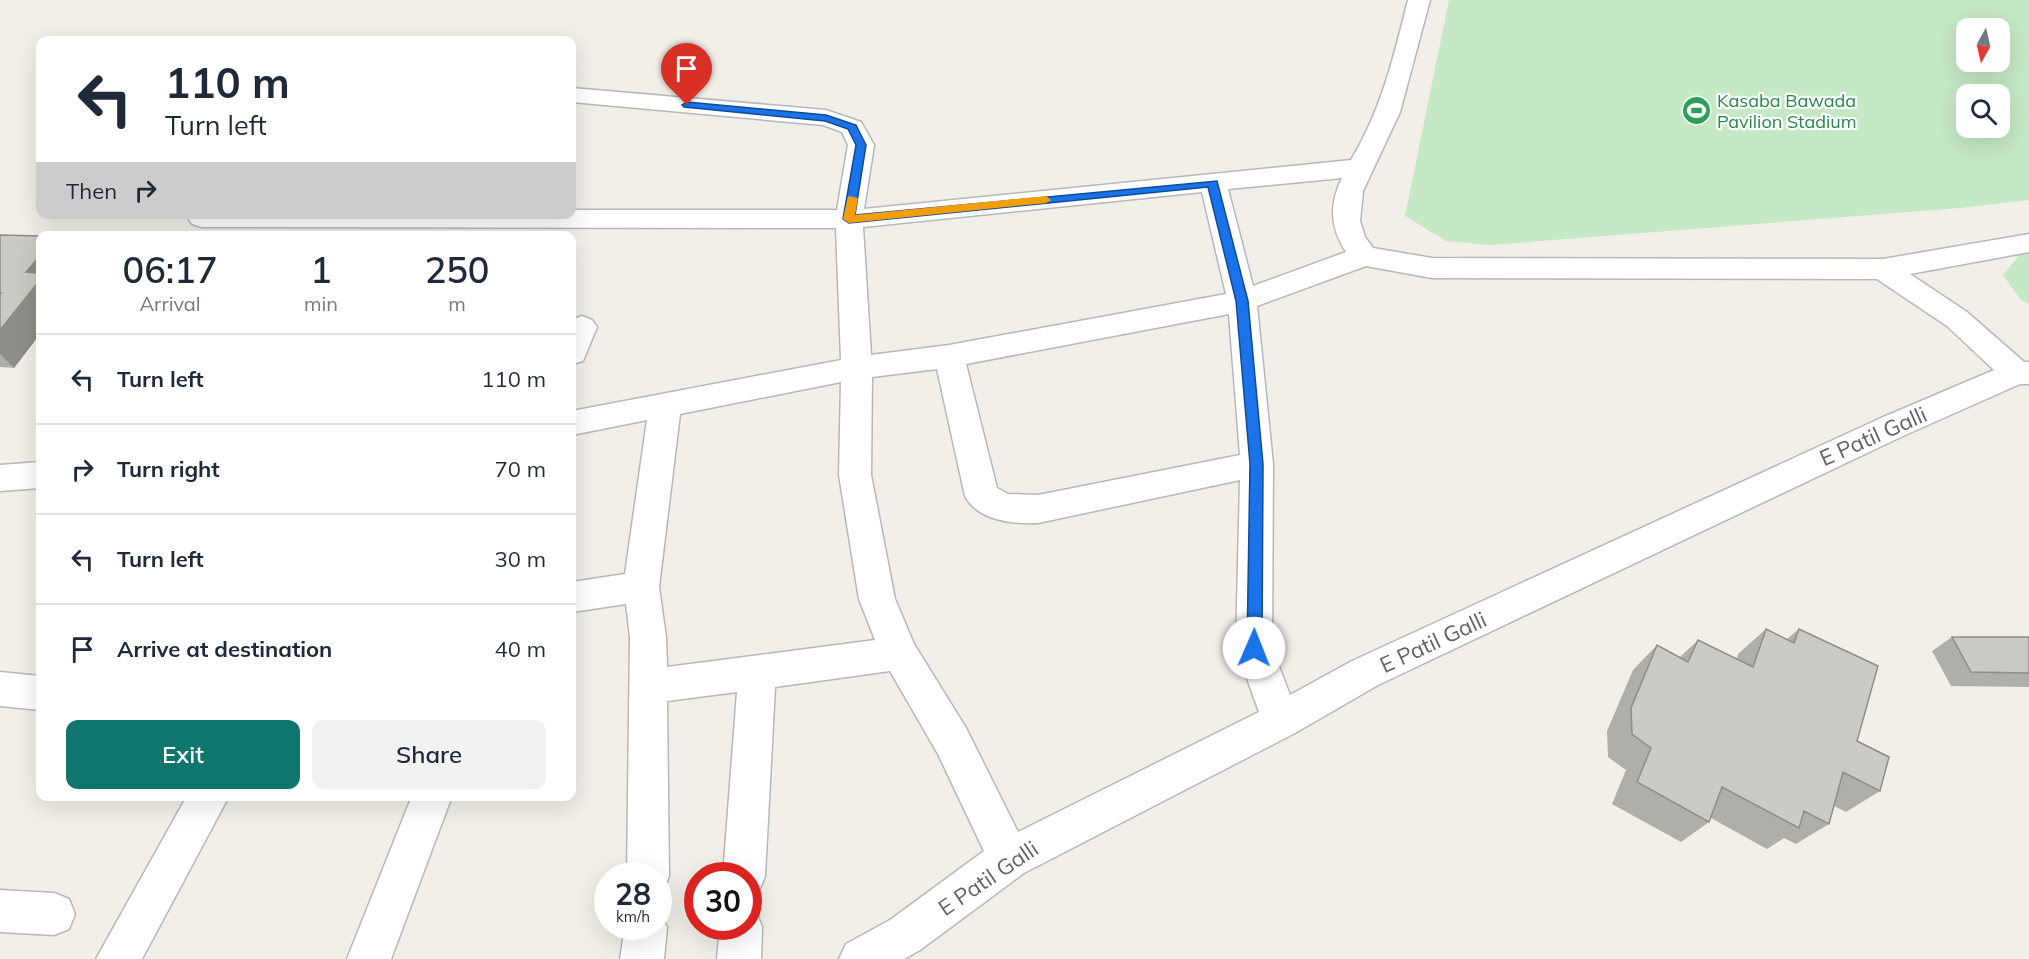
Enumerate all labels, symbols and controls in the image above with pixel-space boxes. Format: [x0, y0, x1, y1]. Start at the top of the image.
north arrow [1956, 18, 2010, 72]
map controls [1956, 18, 2010, 138]
pin [661, 43, 712, 105]
icon: arrive [670, 52, 703, 85]
text: 110 m [165, 56, 290, 109]
icon: left [66, 60, 144, 138]
button: search [1956, 84, 2010, 138]
place label: Kasaba Bawada Pavilion Stadium [1717, 89, 1856, 133]
sports icon: Kasaba Bawada Pavilion Stadium [1680, 95, 1712, 127]
text: Turn left [165, 108, 267, 142]
icon: right [129, 174, 162, 207]
text: Then [66, 177, 117, 205]
text: 06:17 [123, 247, 217, 292]
text: 1 [310, 247, 332, 292]
text: 250 [425, 247, 489, 292]
text: Arrival [139, 291, 201, 316]
text: min [304, 291, 338, 316]
text: m [448, 291, 466, 316]
icon: left [66, 363, 99, 396]
text: Turn left [117, 365, 204, 393]
text: 110 m [481, 365, 546, 393]
street label: E Patil Galli [1815, 400, 1931, 472]
icon: right [66, 453, 99, 486]
text: Turn right [117, 455, 220, 483]
text: 70 m [495, 455, 546, 483]
icon: left [66, 543, 99, 576]
text: Turn left [117, 545, 204, 573]
text: 30 m [495, 545, 546, 573]
street label: E Patil Galli [1375, 605, 1491, 679]
position arrow [1222, 616, 1286, 680]
icon: arrive [66, 633, 99, 666]
text: Arrive at destination [117, 635, 332, 663]
text: 40 m [495, 635, 546, 663]
button: Exit [66, 720, 300, 789]
button: Share [312, 720, 546, 789]
street label: E Patil Galli [933, 834, 1043, 922]
speed limit sign: 30 [684, 862, 762, 940]
text: 28 [615, 875, 651, 913]
text: km/h [616, 907, 650, 926]

